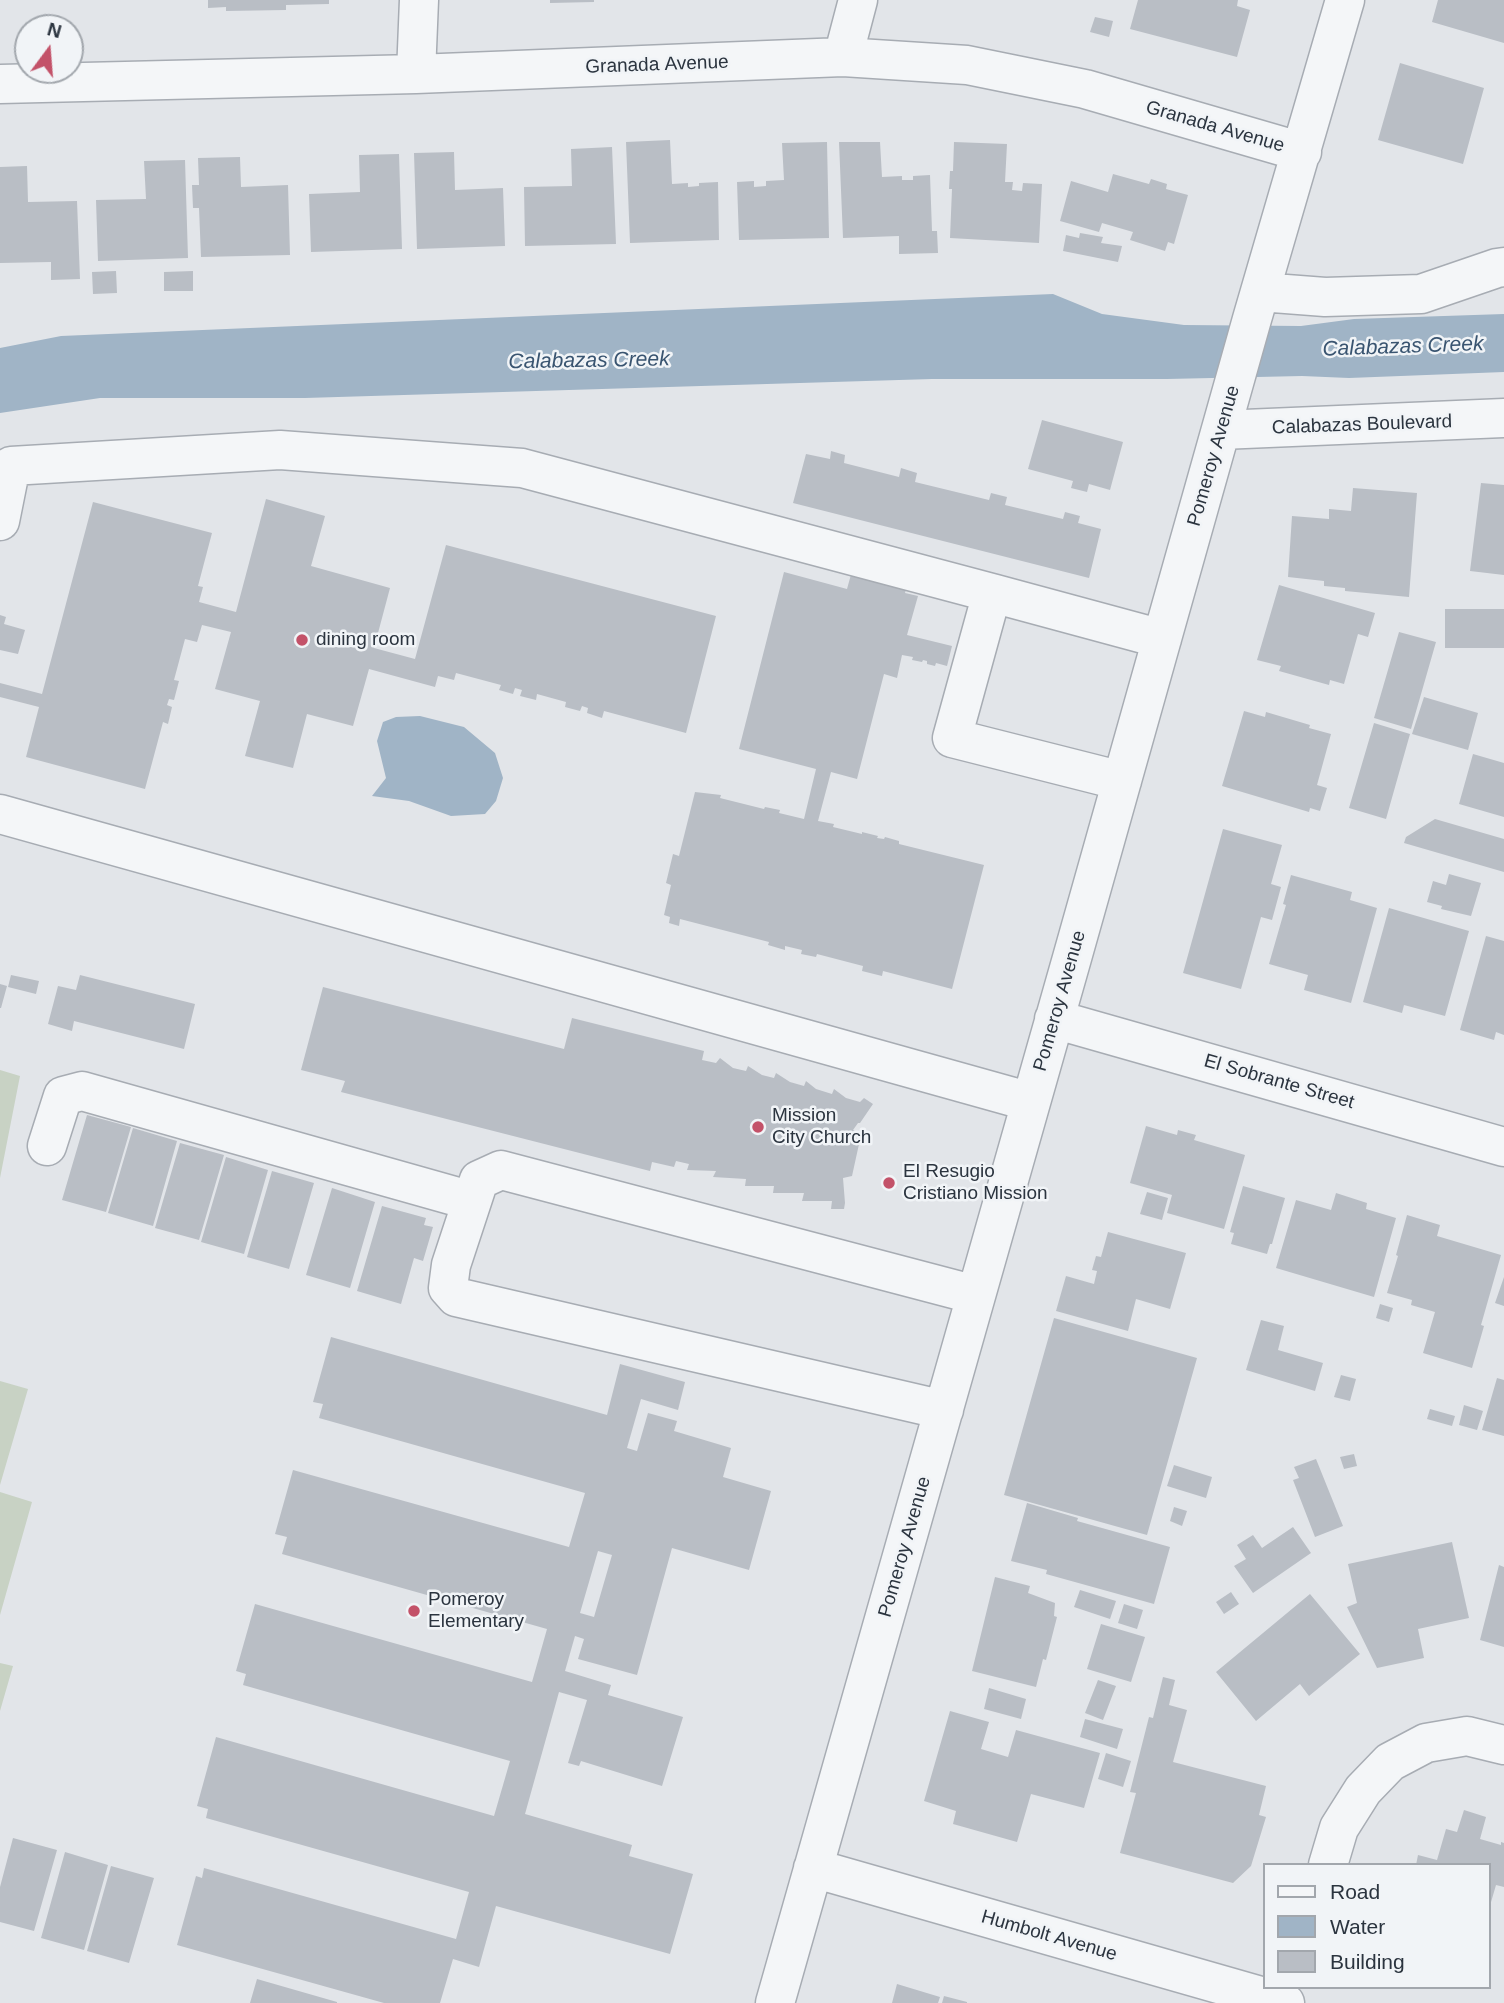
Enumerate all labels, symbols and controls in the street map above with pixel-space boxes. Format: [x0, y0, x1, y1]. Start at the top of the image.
north arrow [14, 14, 84, 84]
text: N [45, 18, 64, 42]
street label: Granada Avenue [585, 51, 729, 79]
street label: Granada Avenue [1143, 96, 1287, 158]
water label: Calabazas Creek [1322, 332, 1484, 362]
water label: Calabazas Creek [508, 347, 670, 375]
street label: Pomeroy Avenue [1183, 383, 1245, 529]
street label: Calabazas Boulevard [1271, 410, 1453, 440]
place label: dining room [316, 629, 415, 651]
marker: dining room [294, 632, 310, 648]
street label: Pomeroy Avenue [1029, 928, 1091, 1074]
street label: El Sobrante Street [1201, 1050, 1357, 1114]
place label: Mission City Church [772, 1105, 871, 1149]
marker: Mission City Church [750, 1119, 766, 1135]
place label: El Resugio Cristiano Mission [903, 1161, 1048, 1205]
marker: El Resugio Cristiano Mission [881, 1175, 897, 1191]
street label: Pomeroy Avenue [874, 1474, 936, 1620]
place label: Pomeroy Elementary [428, 1589, 524, 1633]
marker: Pomeroy Elementary [406, 1603, 422, 1619]
legend [1262, 1863, 1490, 1989]
text: Road [1330, 1880, 1380, 1903]
street label: Humbolt Avenue [979, 1906, 1119, 1966]
text: Water [1330, 1915, 1385, 1938]
text: Building [1330, 1950, 1405, 1973]

